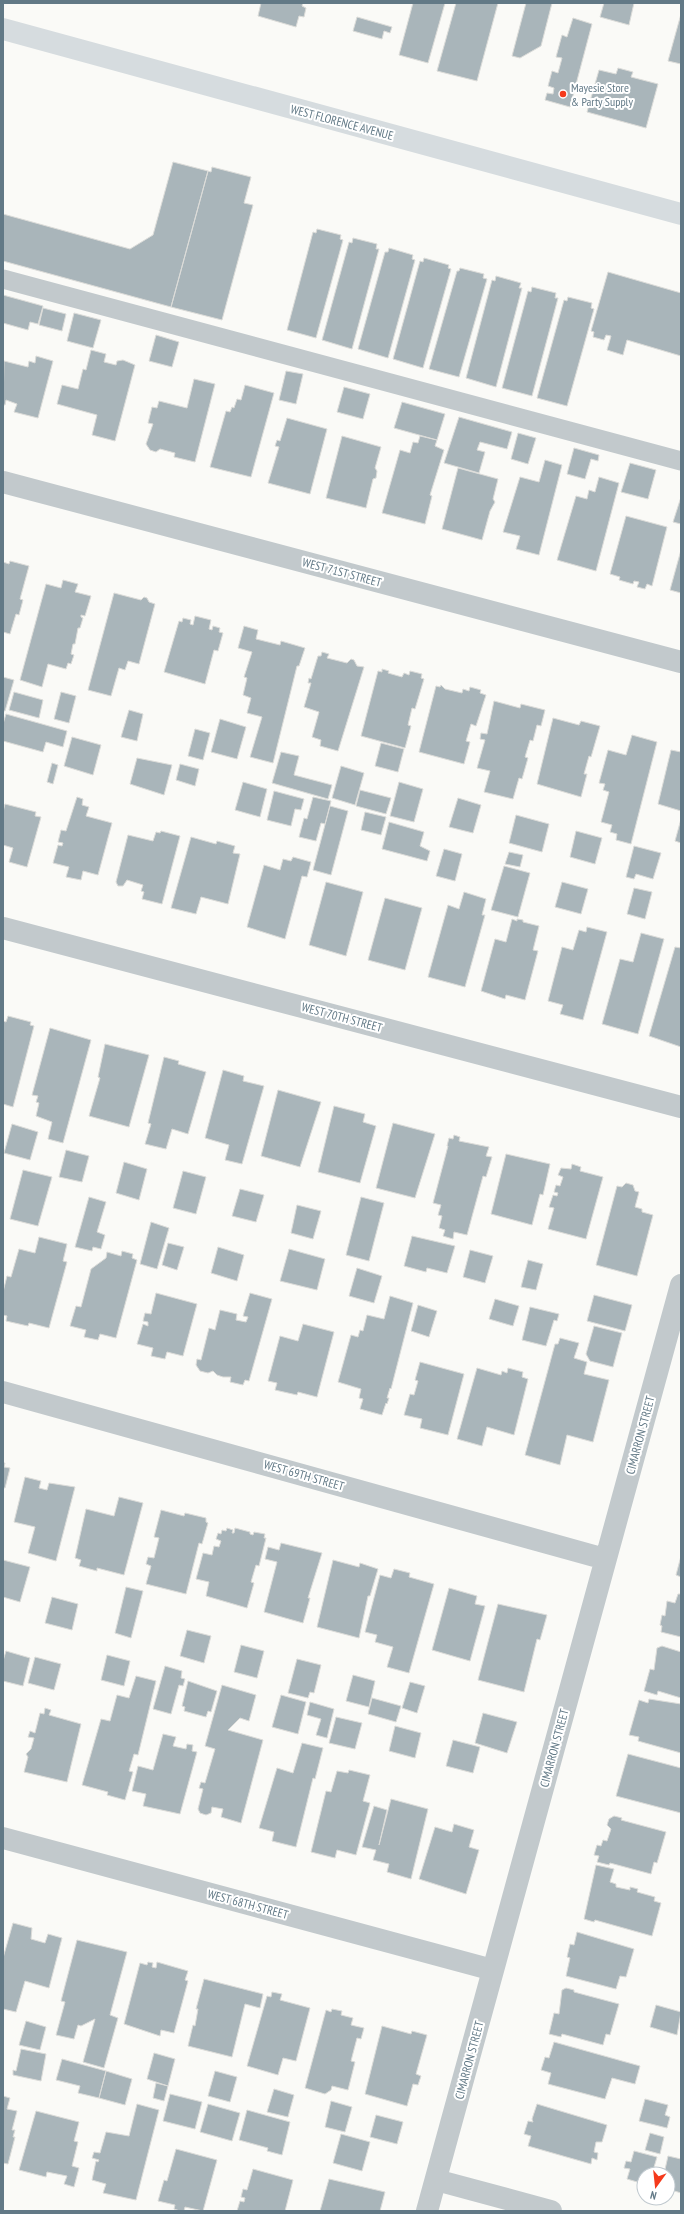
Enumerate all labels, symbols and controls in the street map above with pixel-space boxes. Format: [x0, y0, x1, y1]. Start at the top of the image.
place label: Mayesie Store & Party Supply [571, 80, 633, 109]
marker: Mayesie Store & Party Supply [558, 89, 568, 99]
street label: WEST FLORENCE AVENUE [289, 101, 395, 143]
street label: WEST 71ST STREET [301, 554, 384, 590]
street label: WEST 70TH STREET [300, 999, 385, 1035]
street label: CIMARRON STREET [622, 1394, 658, 1476]
street label: WEST 69TH STREET [262, 1456, 347, 1494]
street label: CIMARRON STREET [536, 1707, 572, 1789]
street label: WEST 68TH STREET [206, 1886, 291, 1922]
street label: CIMARRON STREET [451, 2019, 487, 2101]
north arrow [636, 2166, 676, 2206]
text: N [649, 2188, 658, 2203]

